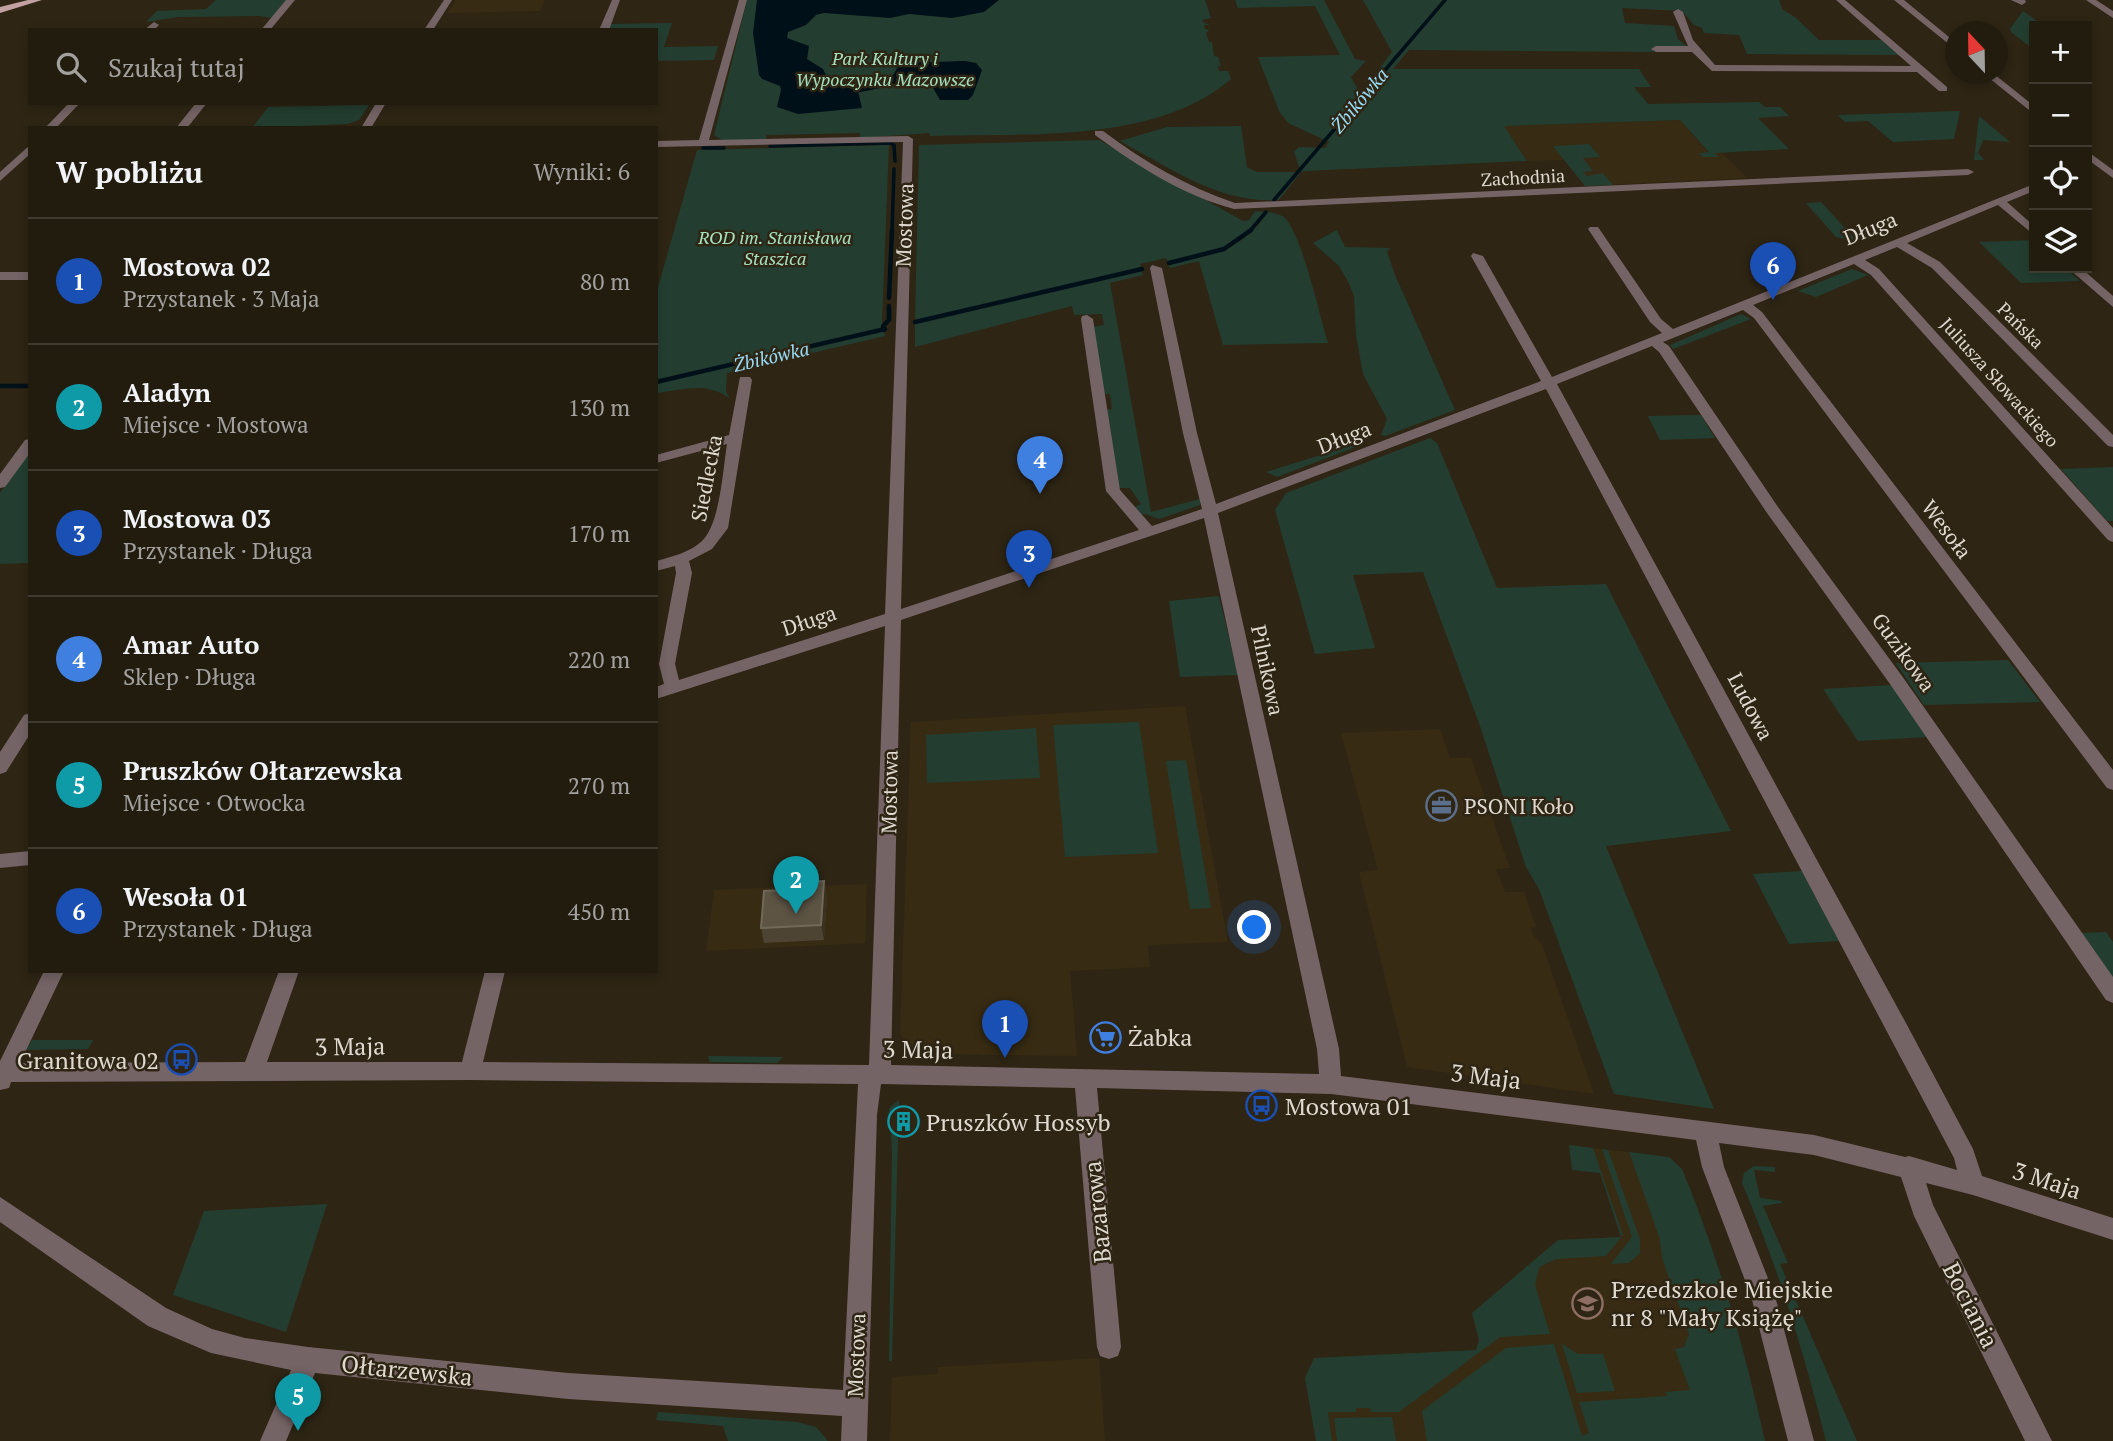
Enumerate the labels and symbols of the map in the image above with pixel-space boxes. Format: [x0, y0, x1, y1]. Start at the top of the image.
north arrow [1945, 21, 2008, 84]
park label: Park Kultury i Wypoczynku Mazowsze [796, 46, 974, 91]
water label: Żbikówka [1325, 62, 1393, 138]
street label: Zachodnia [1480, 163, 1566, 191]
street label: Mostowa [889, 182, 919, 267]
street label: Długa [1839, 204, 1901, 251]
park label: ROD im. Stanisława Staszica [697, 225, 852, 270]
pin: 6 [1750, 242, 1796, 300]
street label: Pańska [1992, 296, 2050, 354]
street label: Juliusza Słowackiego [1935, 312, 2065, 452]
water label: Żbikówka [730, 335, 812, 377]
street label: Długa [1313, 414, 1375, 460]
street label: Siedlecka [684, 432, 728, 524]
pin: 4 [1017, 436, 1063, 494]
street label: Wesoła [1916, 494, 1979, 564]
pin: 3 [1006, 530, 1052, 588]
street label: Długa [778, 598, 840, 642]
street label: Guzikowa [1866, 607, 1942, 697]
street label: Pilnikowa [1245, 622, 1291, 718]
street label: Ludowa [1722, 667, 1781, 745]
street label: Mostowa [874, 749, 904, 834]
office icon: PSONI Koło [1424, 789, 1458, 823]
place label: PSONI Koło [1464, 792, 1574, 820]
pin: 2 [773, 856, 819, 914]
your location [1237, 910, 1271, 944]
pin: 1 [982, 1000, 1028, 1058]
supermarket icon: Żabka [1088, 1020, 1122, 1054]
place label: Żabka [1128, 1021, 1192, 1053]
street label: 3 Maja [314, 1029, 386, 1063]
street label: 3 Maja [882, 1032, 954, 1066]
bus stop icon: Granitowa 02 [165, 1043, 199, 1077]
place label: Granitowa 02 [17, 1044, 159, 1076]
street label: 3 Maja [1449, 1056, 1523, 1096]
bus stop icon: Mostowa 01 [1245, 1089, 1279, 1123]
place label: Mostowa 01 [1285, 1090, 1412, 1122]
building icon: Pruszków Hossyb [886, 1105, 920, 1139]
place label: Pruszków Hossyb [926, 1106, 1111, 1138]
street label: 3 Maja [2008, 1154, 2086, 1206]
street label: Bazarowa [1076, 1159, 1118, 1265]
street label: Bociania [1936, 1257, 2006, 1353]
place label: Przedszkole Miejskie nr 8 "Mały Książę" [1611, 1273, 1833, 1333]
school or university icon: Przedszkole Miejskie nr 8 "Mały Książę" [1571, 1286, 1605, 1320]
street label: Mostowa [841, 1312, 871, 1397]
street label: Ołtarzewska [340, 1347, 474, 1393]
pin: 5 [275, 1373, 321, 1431]

